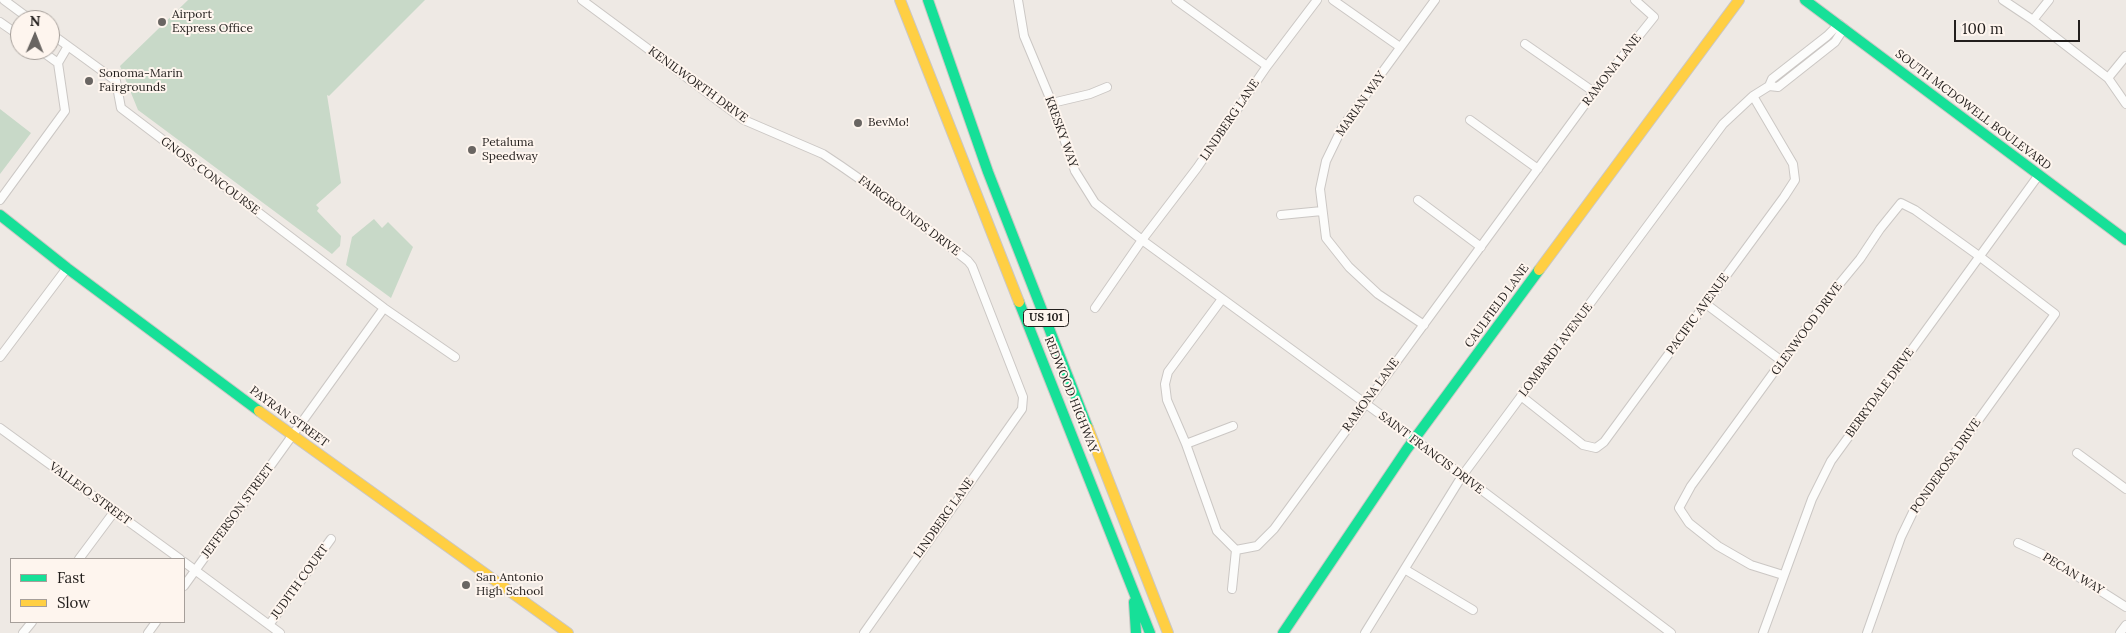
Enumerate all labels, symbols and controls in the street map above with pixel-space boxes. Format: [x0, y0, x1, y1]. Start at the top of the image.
place label: Airport Express Office [172, 8, 253, 36]
north arrow [10, 10, 60, 60]
scale bar [1956, 10, 2082, 42]
text: N [30, 12, 41, 30]
marker: Airport Express Office [156, 16, 168, 28]
text: 100 m [1962, 19, 2003, 38]
street label: RAMONA LANE [1580, 31, 1644, 109]
street label: KENILWORTH DRIVE [645, 44, 751, 126]
street label: SOUTH MCDOWELL BOULEVARD [1892, 47, 2054, 173]
place label: Sonoma-Marin Fairgrounds [99, 67, 183, 95]
street label: MARIAN WAY [1333, 69, 1389, 139]
marker: Sonoma-Marin Fairgrounds [83, 75, 95, 87]
street label: LINDBERG LANE [1198, 77, 1262, 163]
street label: KRESKY WAY [1041, 94, 1081, 170]
place label: BevMo! [868, 116, 909, 130]
marker: BevMo! [852, 117, 864, 129]
street label: GNOSS CONCOURSE [158, 134, 262, 218]
place label: Petaluma Speedway [482, 136, 538, 164]
marker: Petaluma Speedway [466, 144, 478, 156]
street label: FAIRGROUNDS DRIVE [855, 173, 963, 259]
street label: CAULFIELD LANE [1462, 261, 1532, 351]
street label: PACIFIC AVENUE [1664, 271, 1732, 357]
street label: GLENWOOD DRIVE [1769, 280, 1845, 378]
street label: LOMBARDI AVENUE [1516, 300, 1596, 400]
road number: US 101 [1024, 310, 1068, 326]
street label: REDWOOD HIGHWAY [1041, 335, 1101, 455]
street label: BERRYDALE DRIVE [1843, 346, 1917, 440]
street label: RAMONA LANE [1340, 356, 1402, 434]
street label: PAYRAN STREET [247, 384, 331, 450]
street label: SAINT FRANCIS DRIVE [1376, 409, 1486, 497]
street label: PONDEROSA DRIVE [1908, 416, 1984, 516]
street label: VALLEJO STREET [46, 459, 134, 529]
street label: JEFFERSON STREET [199, 461, 277, 561]
street label: LINDBERG LANE [911, 475, 977, 561]
street label: JUDITH COURT [268, 542, 332, 622]
street label: PECAN WAY [2040, 550, 2106, 598]
legend [10, 558, 185, 623]
text: Fast [57, 568, 85, 587]
place label: San Antonio High School [476, 571, 544, 599]
marker: San Antonio High School [460, 579, 472, 591]
text: Slow [57, 593, 90, 612]

